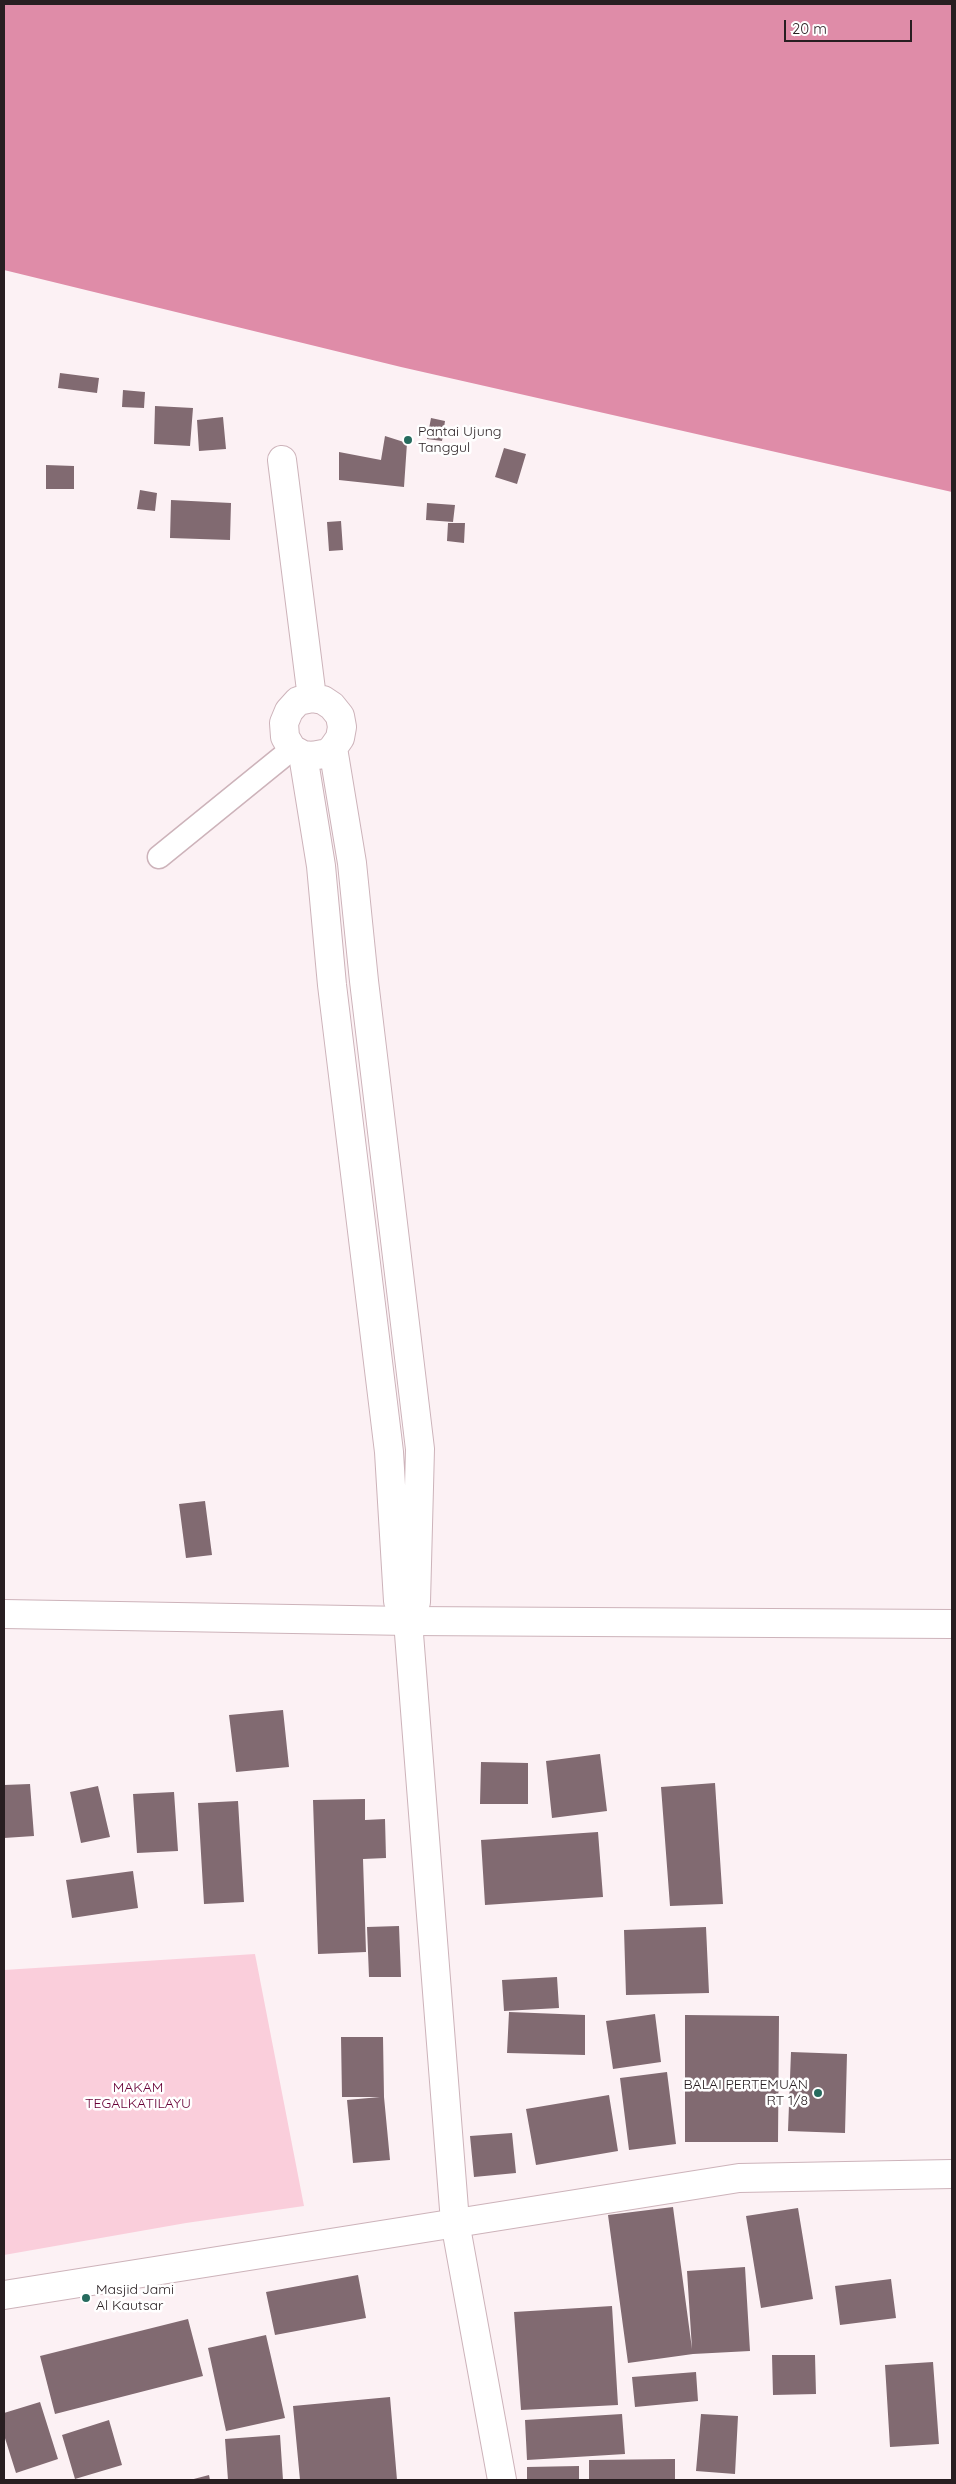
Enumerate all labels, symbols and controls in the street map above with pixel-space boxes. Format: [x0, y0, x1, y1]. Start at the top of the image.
scale bar [786, 10, 914, 42]
text: 20 m [792, 19, 827, 38]
place label: Pantai Ujung Tanggul [418, 424, 501, 457]
marker: Pantai Ujung Tanggul [402, 434, 414, 446]
place label: BALAI PERTEMUAN RT 1/8 [683, 2077, 808, 2110]
park label: MAKAM TEGALKATILAYU [85, 2080, 191, 2112]
marker: BALAI PERTEMUAN RT 1/8 [812, 2087, 824, 2099]
place label: Masjid Jami Al Kautsar [96, 2282, 174, 2314]
marker: Masjid Jami Al Kautsar [80, 2292, 92, 2304]

